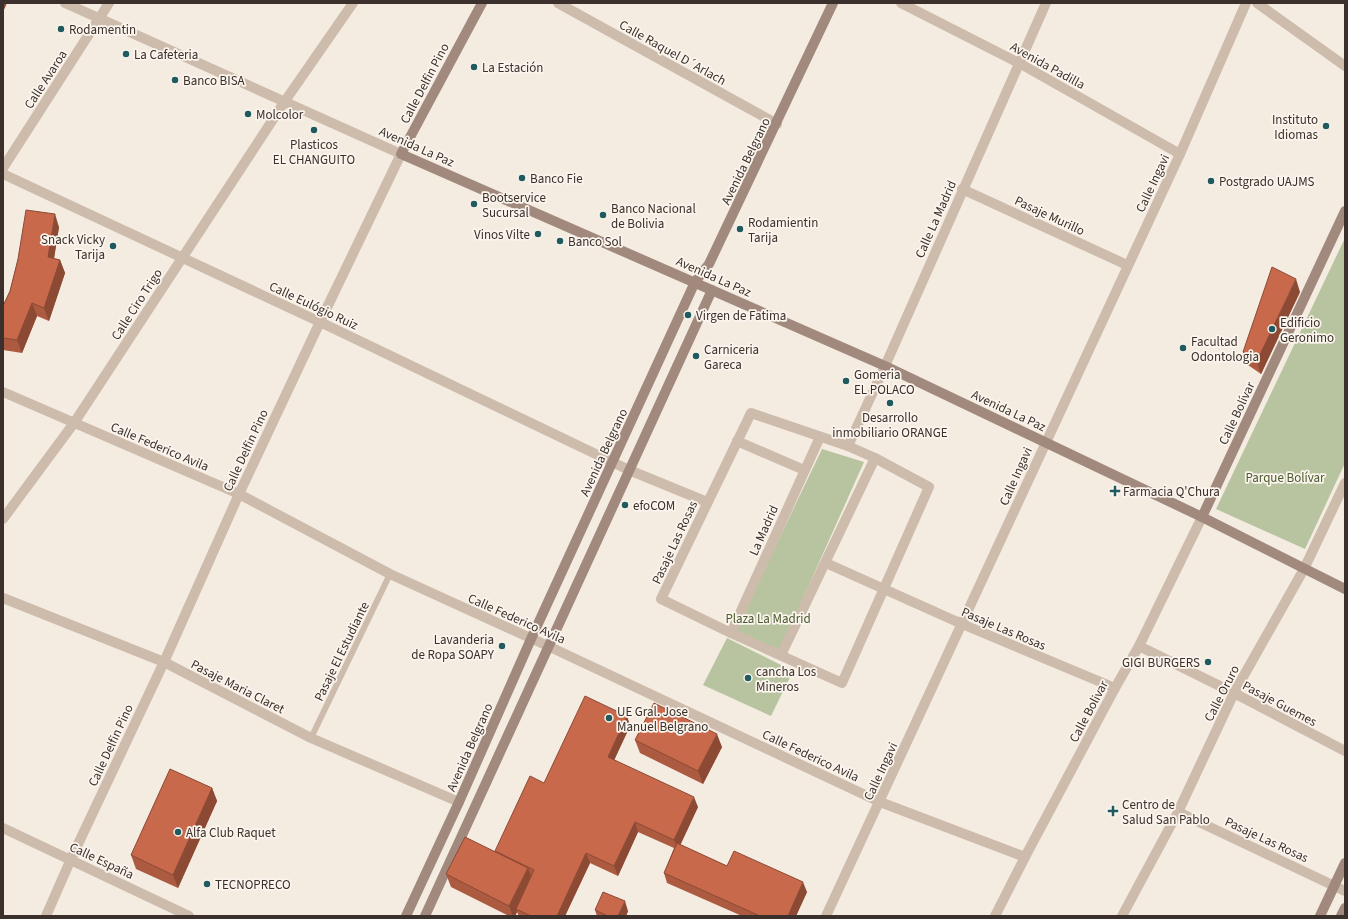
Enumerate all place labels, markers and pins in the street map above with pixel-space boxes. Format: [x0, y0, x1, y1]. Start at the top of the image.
place label: Rodamentin [69, 21, 136, 39]
marker: Rodamentin [56, 24, 66, 34]
place label: La Cafeteria [134, 46, 198, 64]
marker: La Cafeteria [121, 49, 131, 59]
place label: La Estación [482, 59, 543, 77]
marker: La Estación [469, 62, 479, 72]
place label: Banco BISA [183, 72, 246, 90]
marker: Banco BISA [170, 75, 180, 85]
place label: Molcolor [256, 106, 304, 124]
marker: Molcolor [243, 109, 253, 119]
place label: Instituto Idiomas [1272, 111, 1319, 144]
marker: Instituto Idiomas [1321, 121, 1331, 131]
marker: Plasticos EL CHANGUITO [309, 125, 319, 135]
place label: Plasticos EL CHANGUITO [273, 136, 355, 169]
place label: Banco Fie [530, 170, 583, 188]
marker: Banco Fie [517, 173, 527, 183]
place label: Postgrado UAJMS [1219, 173, 1315, 191]
marker: Postgrado UAJMS [1206, 176, 1216, 186]
place label: Bootservice Sucursal [482, 189, 546, 222]
marker: Bootservice Sucursal [469, 199, 479, 209]
place label: Banco Nacional de Bolivia [611, 200, 696, 233]
marker: Banco Nacional de Bolivia [598, 210, 608, 220]
place label: Rodamientin Tarija [748, 214, 818, 247]
marker: Rodamientin Tarija [735, 224, 745, 234]
place label: Vinos Vilte [474, 226, 530, 244]
marker: Vinos Vilte [533, 229, 543, 239]
place label: Snack Vicky Tarija [41, 231, 105, 264]
place label: Banco Sol [568, 233, 622, 251]
marker: Banco Sol [555, 236, 565, 246]
marker: Snack Vicky Tarija [108, 241, 118, 251]
place label: Virgen de Fatima [696, 307, 786, 325]
marker: Virgen de Fatima [683, 310, 693, 320]
place label: Edificio Geronimo [1280, 314, 1334, 347]
marker: Edificio Geronimo [1267, 324, 1277, 334]
place label: Facultad Odontologia [1191, 333, 1259, 366]
place label: Carniceria Gareca [704, 341, 759, 374]
marker: Facultad Odontologia [1178, 343, 1188, 353]
marker: Carniceria Gareca [691, 351, 701, 361]
place label: Gomeria EL POLACO [854, 366, 915, 399]
marker: Gomeria EL POLACO [841, 376, 851, 386]
marker: Desarrollo inmobiliario ORANGE [885, 398, 895, 408]
place label: Desarrollo inmobiliario ORANGE [832, 409, 948, 442]
place label: Farmacia Q'Chura [1123, 483, 1220, 501]
marker: Farmacia Q'Chura [1110, 486, 1120, 496]
place label: efoCOM [633, 497, 675, 515]
marker: efoCOM [620, 500, 630, 510]
place label: Lavanderia de Ropa SOAPY [411, 631, 495, 664]
marker: Lavanderia de Ropa SOAPY [497, 641, 507, 651]
place label: GIGI BURGERS [1122, 654, 1200, 672]
marker: GIGI BURGERS [1203, 657, 1213, 667]
place label: cancha Los Mineros [756, 663, 817, 696]
marker: cancha Los Mineros [743, 673, 753, 683]
place label: UE Gral. Jose Manuel Belgrano [617, 703, 708, 736]
marker: UE Gral. Jose Manuel Belgrano [604, 713, 614, 723]
place label: Centro de Salud San Pablo [1122, 796, 1210, 829]
marker: Centro de Salud San Pablo [1107, 805, 1119, 817]
place label: Alfa Club Raquet [186, 824, 276, 842]
marker: Alfa Club Raquet [173, 827, 183, 837]
place label: TECNOPRECO [215, 876, 291, 894]
marker: TECNOPRECO [202, 879, 212, 889]

